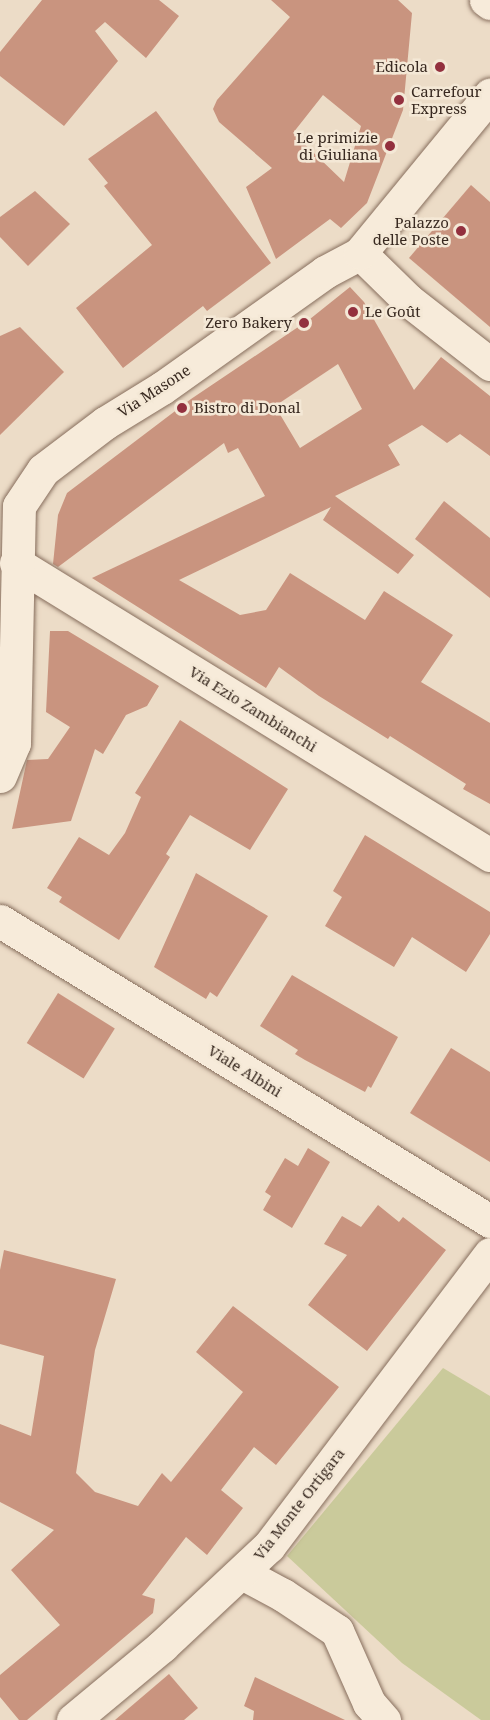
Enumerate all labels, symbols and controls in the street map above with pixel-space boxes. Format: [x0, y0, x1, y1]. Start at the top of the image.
place label: Edicola [376, 58, 428, 76]
marker: Edicola [433, 60, 447, 74]
place label: Carrefour Express [411, 82, 482, 117]
marker: Carrefour Express [392, 93, 406, 107]
place label: Le primizie di Giuliana [296, 128, 378, 163]
marker: Le primizie di Giuliana [383, 139, 397, 153]
place label: Palazzo delle Poste [373, 213, 449, 248]
marker: Palazzo delle Poste [454, 224, 468, 238]
place label: Le Goût [365, 303, 420, 321]
marker: Le Goût [346, 305, 360, 319]
place label: Zero Bakery [205, 314, 292, 332]
marker: Zero Bakery [297, 316, 311, 330]
street label: Via Masone [114, 361, 194, 421]
place label: Bistro di Donal [194, 399, 301, 417]
marker: Bistro di Donal [175, 401, 189, 415]
street label: Via Ezio Zambianchi [186, 662, 320, 756]
street label: Viale Albini [205, 1041, 285, 1101]
street label: Via Monte Ortigara [250, 1445, 348, 1563]

